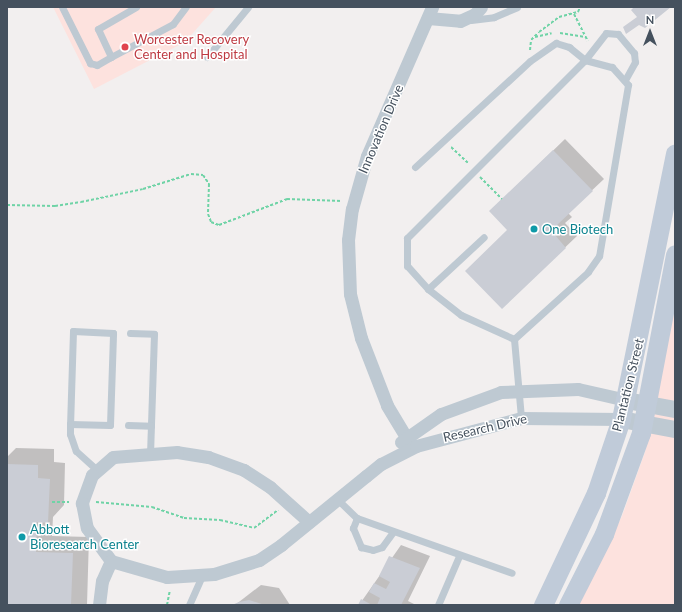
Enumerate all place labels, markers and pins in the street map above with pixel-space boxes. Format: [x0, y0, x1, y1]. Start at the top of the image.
place label: Worcester Recovery Center and Hospital [134, 32, 249, 63]
marker: Worcester Recovery Center and Hospital [119, 41, 131, 53]
place label: One Biotech [542, 221, 613, 237]
marker: One Biotech [529, 224, 539, 234]
place label: Abbott Bioresearch Center [30, 522, 139, 553]
marker: Abbott Bioresearch Center [17, 532, 27, 542]

